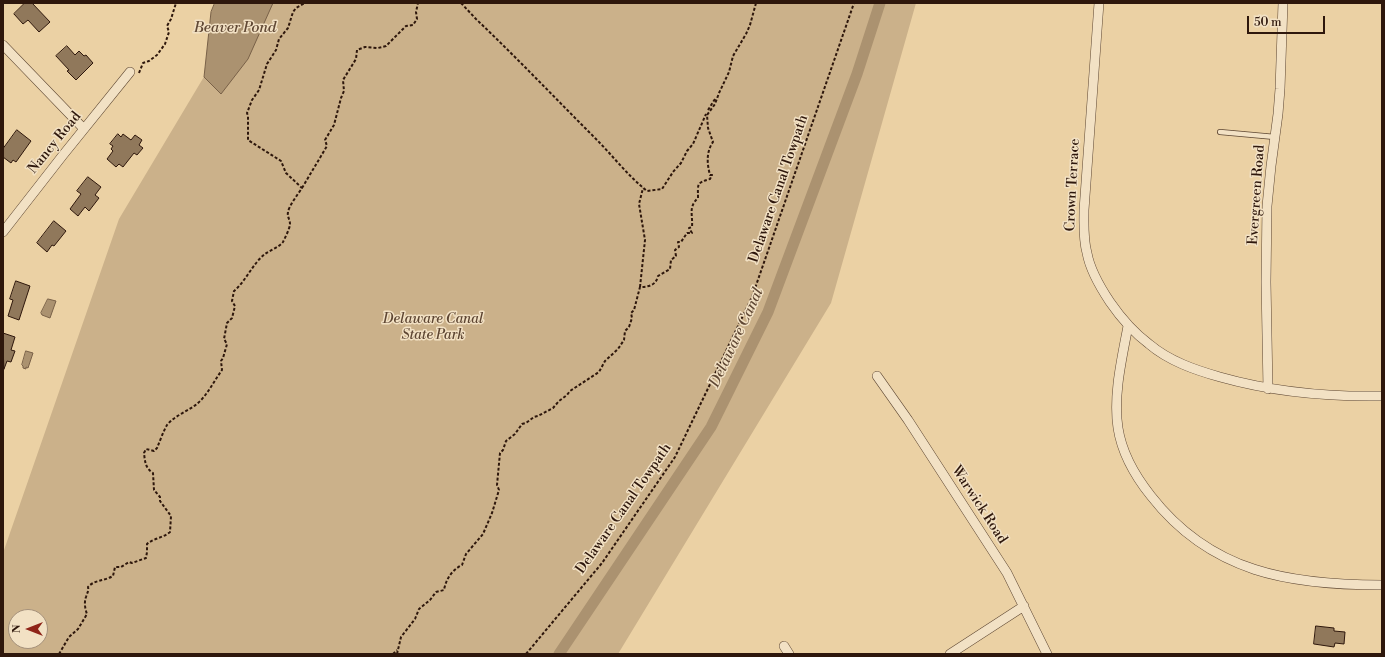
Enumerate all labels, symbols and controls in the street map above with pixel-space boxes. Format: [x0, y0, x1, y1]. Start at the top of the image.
scale bar [1249, 8, 1327, 34]
text: 50 m [1254, 15, 1282, 30]
water label: Beaver Pond [194, 19, 276, 37]
street label: Nancy Road [25, 109, 85, 177]
street label: Delaware Canal Towpath [746, 113, 812, 265]
street label: Crown Terrace [1062, 138, 1084, 232]
street label: Evergreen Road [1245, 144, 1269, 246]
water label: Delaware Canal [706, 285, 768, 391]
park label: Delaware Canal State Park [383, 312, 483, 344]
street label: Delaware Canal Towpath [573, 441, 675, 577]
street label: Warwick Road [948, 463, 1010, 547]
north arrow [8, 609, 48, 649]
text: N [10, 625, 24, 633]

